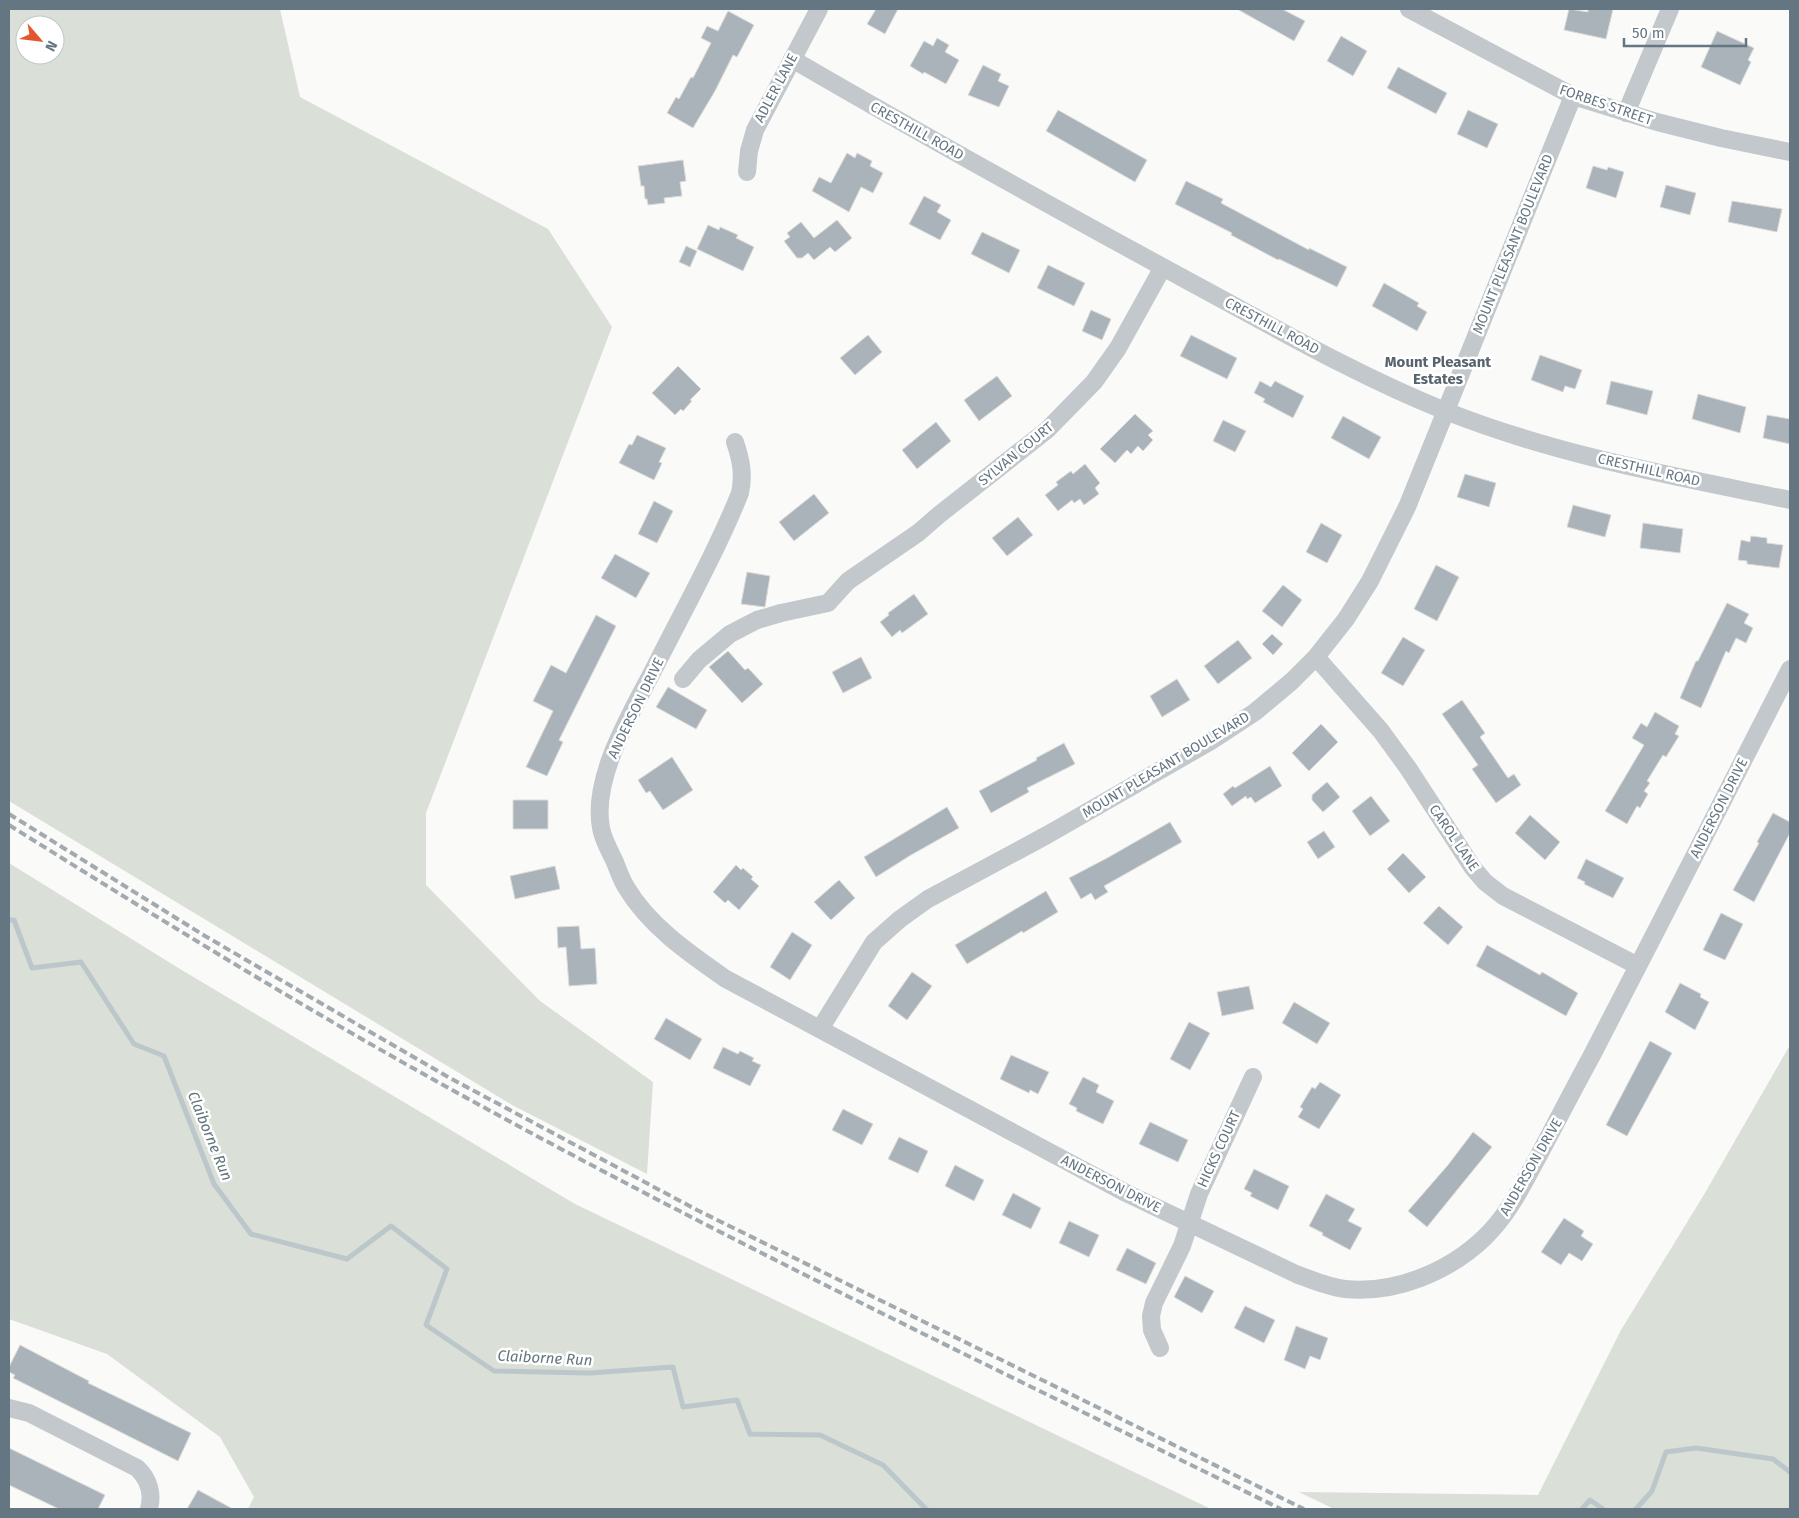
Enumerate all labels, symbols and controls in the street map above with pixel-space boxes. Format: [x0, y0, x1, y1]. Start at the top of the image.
north arrow [15, 15, 65, 65]
scale bar [1624, 15, 1746, 47]
text: 50 m [1632, 24, 1665, 42]
text: N [41, 38, 61, 54]
street label: ADLER LANE [751, 51, 801, 125]
street label: FORBES STREET [1557, 81, 1655, 129]
street label: CRESTHILL ROAD [867, 98, 967, 164]
street label: MOUNT PLEASANT BOULEVARD [1469, 152, 1557, 336]
street label: CRESTHILL ROAD [1222, 294, 1322, 358]
district label: Mount Pleasant Estates [1385, 353, 1491, 388]
street label: SYLVAN COURT [975, 418, 1058, 489]
street label: CRESTHILL ROAD [1596, 450, 1702, 490]
street label: ANDERSON DRIVE [604, 655, 668, 761]
street label: MOUNT PLEASANT BOULEVARD [1079, 708, 1253, 822]
street label: ANDERSON DRIVE [1686, 755, 1752, 861]
street label: CAROL LANE [1426, 801, 1482, 875]
water label: Claiborne Run [184, 1089, 236, 1183]
street label: HICKS COURT [1194, 1107, 1245, 1190]
street label: ANDERSON DRIVE [1496, 1115, 1566, 1219]
street label: ANDERSON DRIVE [1058, 1151, 1164, 1217]
water label: Claiborne Run [497, 1347, 593, 1369]

